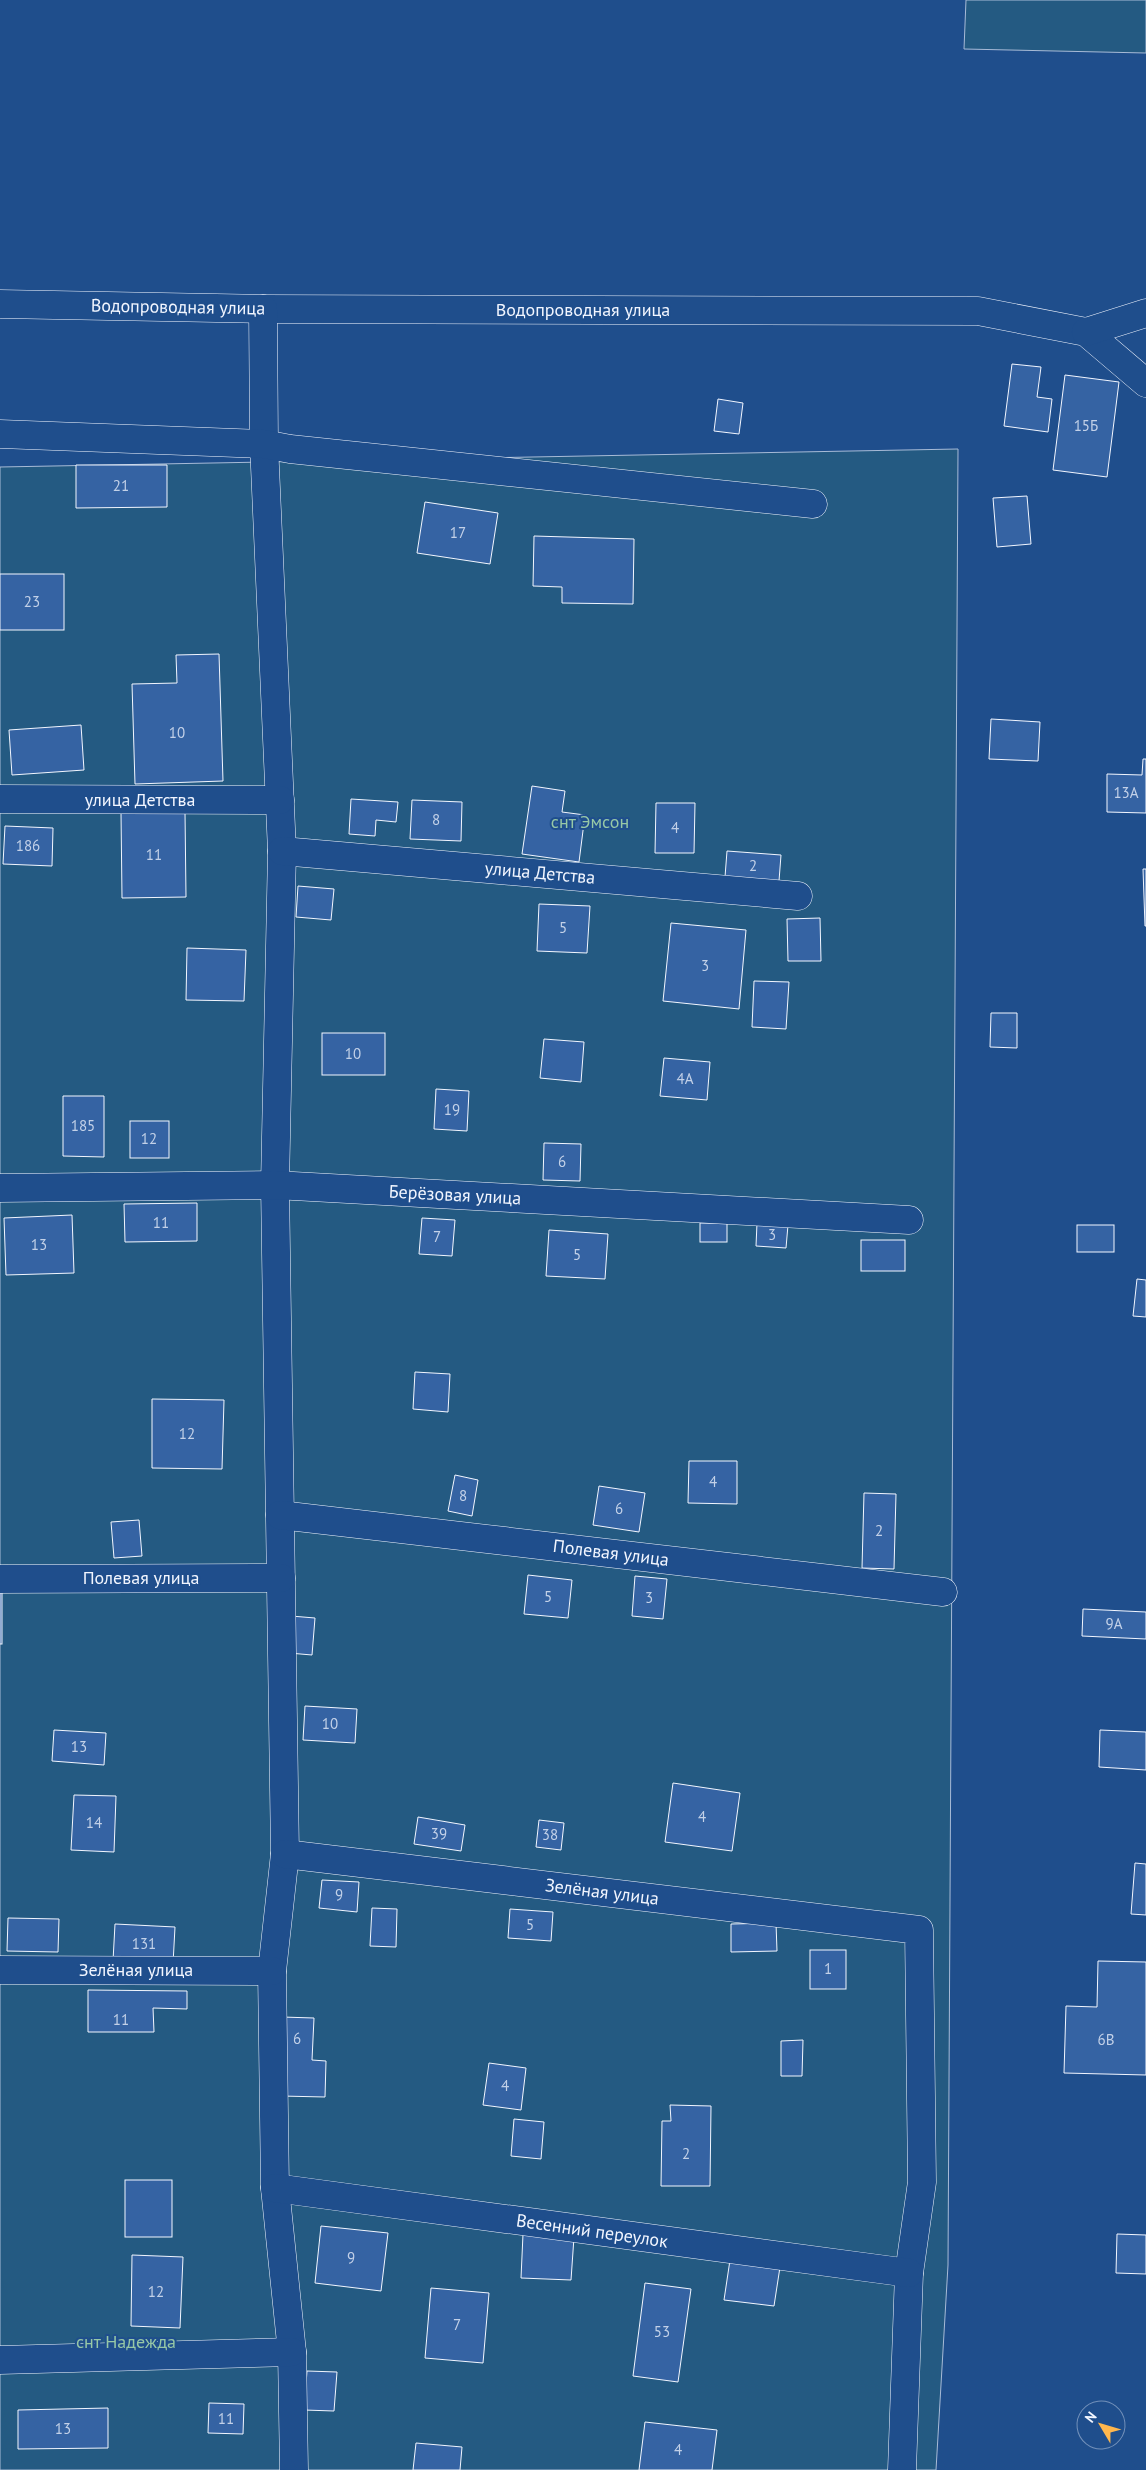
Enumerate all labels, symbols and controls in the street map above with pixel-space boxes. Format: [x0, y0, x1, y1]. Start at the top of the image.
street label: Водопроводная улица [91, 293, 265, 320]
street label: Водопроводная улица [496, 298, 670, 321]
house number: 15Б [1074, 416, 1098, 435]
house number: 21 [113, 476, 129, 495]
house number: 17 [450, 523, 466, 542]
house number: 23 [24, 592, 40, 611]
house number: 10 [169, 723, 185, 742]
house number: 13А [1113, 783, 1139, 802]
street label: улица Детства [85, 788, 195, 811]
house number: 8 [432, 810, 440, 829]
park label: снт Эмсон [551, 810, 629, 833]
house number: 4 [671, 818, 679, 837]
house number: 186 [16, 836, 40, 855]
house number: 11 [146, 845, 162, 864]
street label: улица Детства [484, 856, 596, 889]
house number: 2 [749, 856, 757, 875]
house number: 5 [559, 918, 567, 937]
house number: 3 [701, 956, 709, 975]
house number: 10 [345, 1044, 361, 1063]
house number: 4А [677, 1069, 694, 1088]
house number: 19 [444, 1100, 460, 1119]
house number: 185 [71, 1116, 95, 1135]
house number: 12 [141, 1129, 157, 1148]
house number: 6 [558, 1152, 566, 1171]
street label: Берёзовая улица [388, 1180, 522, 1209]
house number: 11 [153, 1213, 169, 1232]
house number: 3 [768, 1225, 776, 1244]
house number: 7 [433, 1227, 441, 1246]
house number: 13 [31, 1235, 47, 1254]
house number: 5 [573, 1245, 581, 1264]
house number: 12 [179, 1424, 195, 1443]
house number: 4 [709, 1472, 717, 1491]
house number: 8 [459, 1486, 467, 1505]
house number: 6 [615, 1499, 623, 1518]
house number: 2 [875, 1521, 883, 1540]
street label: Полевая улица [552, 1534, 670, 1571]
street label: Полевая улица [83, 1566, 199, 1589]
house number: 5 [544, 1587, 552, 1606]
house number: 3 [645, 1588, 653, 1607]
house number: 9А [1106, 1614, 1123, 1633]
house number: 10 [322, 1714, 338, 1733]
house number: 13 [71, 1737, 87, 1756]
house number: 4 [698, 1807, 706, 1826]
house number: 14 [86, 1813, 102, 1832]
house number: 39 [431, 1824, 447, 1843]
house number: 38 [542, 1825, 558, 1844]
street label: Зелёная улица [544, 1873, 660, 1910]
house number: 9 [335, 1885, 343, 1904]
house number: 5 [526, 1915, 534, 1934]
house number: 131 [132, 1934, 156, 1953]
street label: Зелёная улица [79, 1958, 193, 1981]
house number: 1 [824, 1959, 832, 1978]
house number: 11 [113, 2010, 129, 2029]
house number: 6 [293, 2029, 301, 2048]
house number: 6В [1098, 2030, 1114, 2049]
house number: 4 [501, 2076, 509, 2095]
house number: 2 [682, 2144, 690, 2163]
street label: Весенний переулок [515, 2208, 670, 2253]
house number: 9 [347, 2248, 355, 2267]
house number: 12 [148, 2282, 164, 2301]
house number: 7 [453, 2315, 461, 2334]
house number: 53 [654, 2322, 670, 2341]
park label: снт Надежда [76, 2330, 176, 2353]
north arrow [1076, 2400, 1126, 2450]
text: N [1081, 2408, 1101, 2426]
house number: 11 [218, 2409, 234, 2428]
house number: 13 [55, 2419, 71, 2438]
house number: 4 [674, 2440, 682, 2459]

